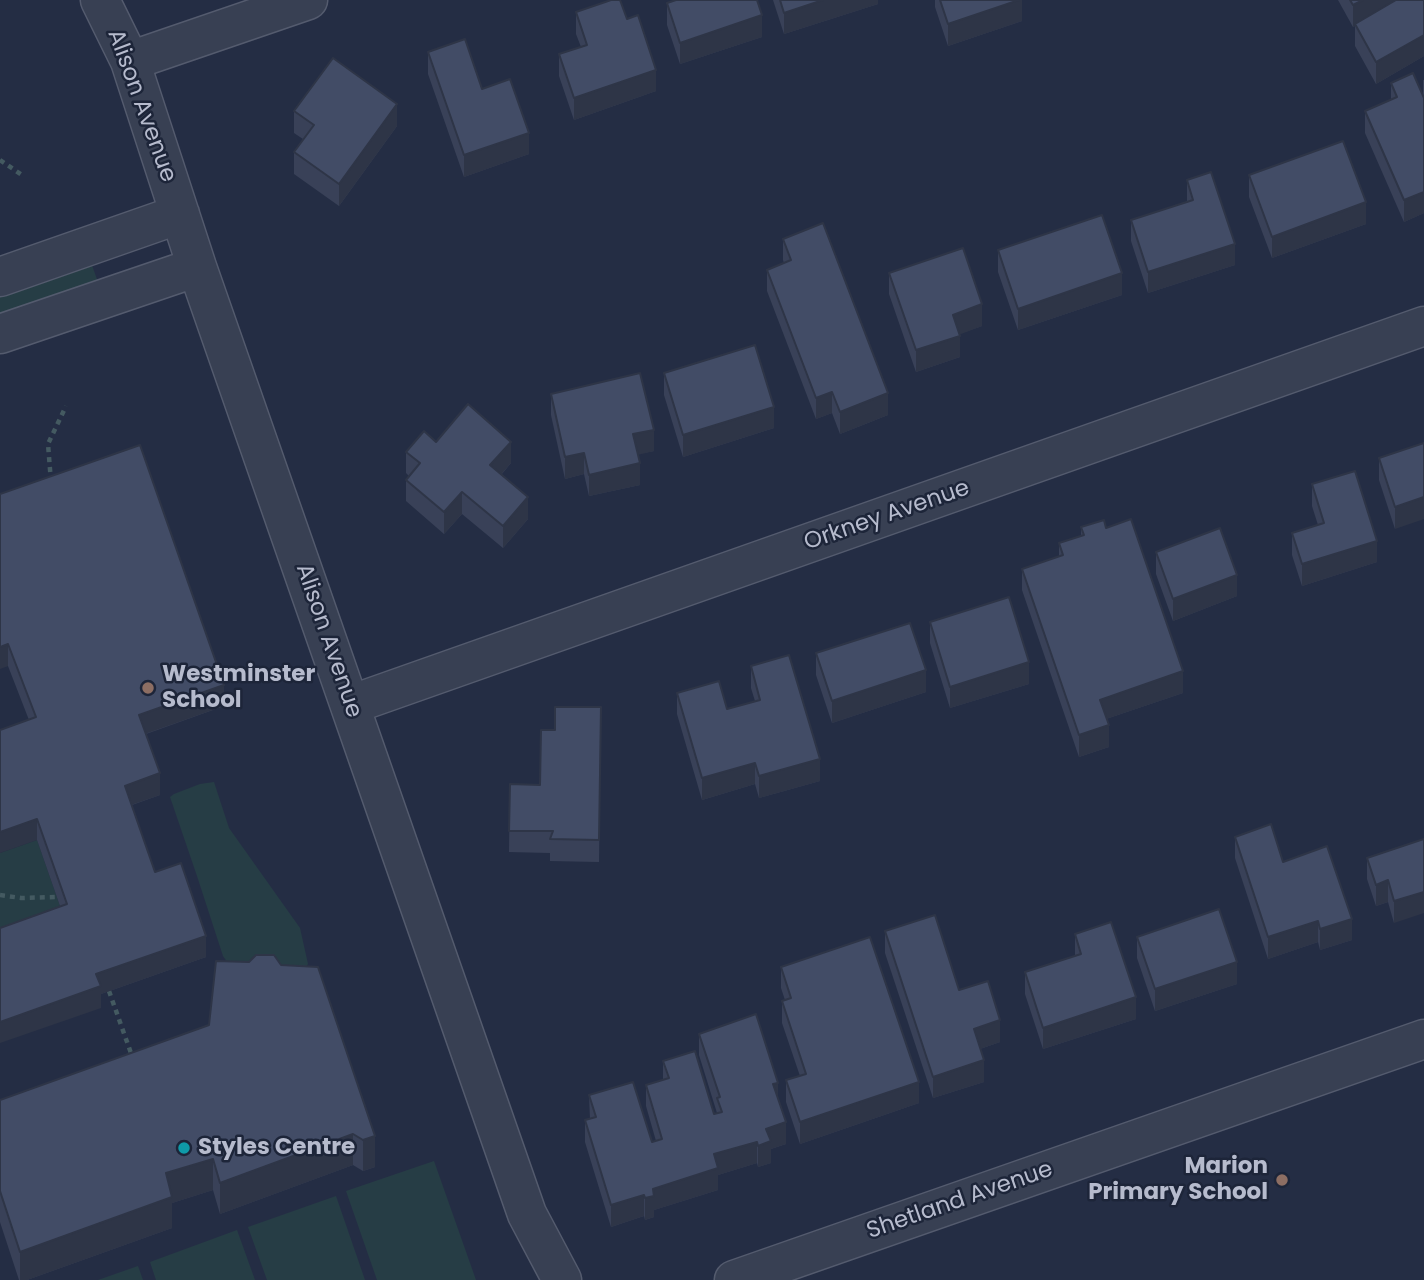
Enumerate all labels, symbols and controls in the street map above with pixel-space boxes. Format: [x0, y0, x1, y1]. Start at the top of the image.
street label: Alison Avenue [101, 26, 181, 186]
street label: Orkney Avenue [801, 475, 973, 557]
street label: Alison Avenue [289, 561, 367, 721]
place label: Westminster School [162, 661, 315, 715]
marker: Westminster School [140, 680, 156, 696]
place label: Styles Centre [198, 1134, 355, 1162]
marker: Styles Centre [176, 1140, 192, 1156]
place label: Marion Primary School [1088, 1153, 1268, 1207]
street label: Shetland Avenue [863, 1156, 1057, 1246]
marker: Marion Primary School [1274, 1172, 1290, 1188]

